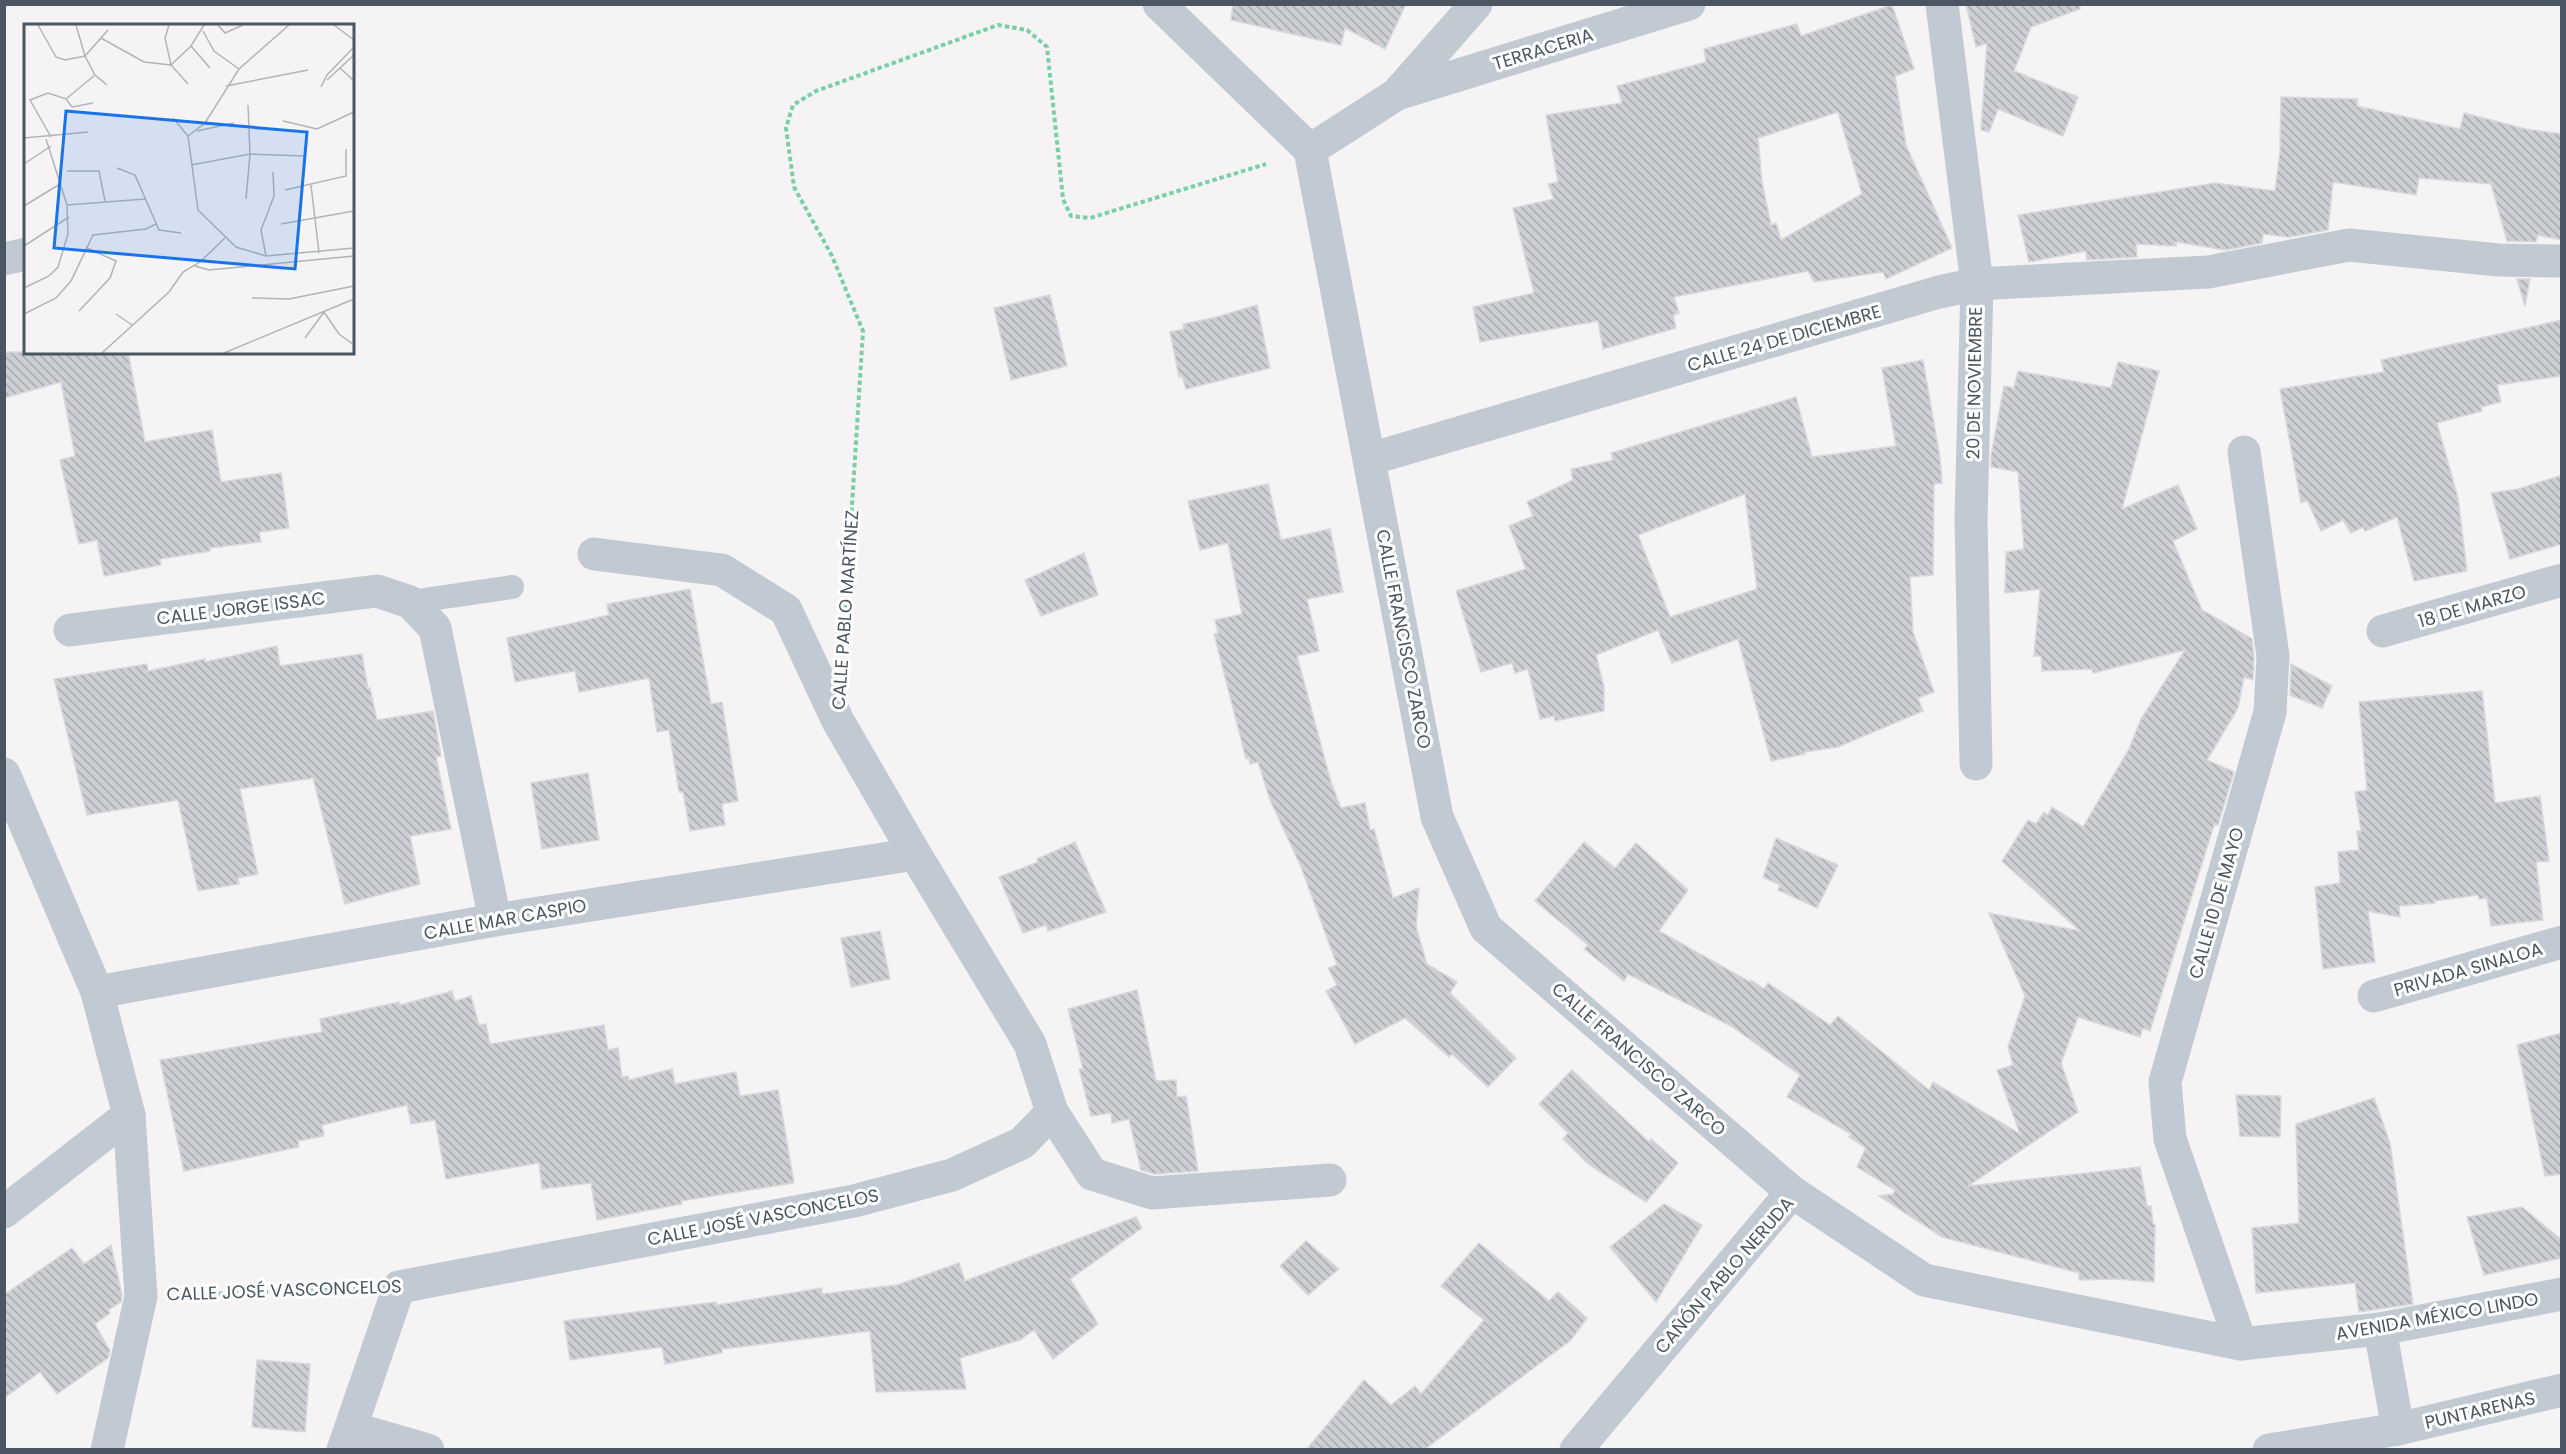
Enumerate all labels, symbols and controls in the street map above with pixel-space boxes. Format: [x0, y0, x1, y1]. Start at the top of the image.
street label: TERRACERIA [1490, 22, 1596, 76]
inset map [24, 24, 354, 354]
street label: CALLE 24 DE DICIEMBRE [1684, 298, 1884, 378]
street label: 20 DE NOVIEMBRE [1960, 307, 1988, 459]
street label: CALLE PABLO MARTÍNEZ [826, 509, 864, 711]
street label: CALLE FRANCISCO ZARCO [1370, 527, 1438, 751]
street label: 18 DE MARZO [2415, 579, 2529, 633]
street label: CALLE JORGE ISSAC [155, 585, 327, 631]
street label: CALLE 10 DE MAYO [2182, 824, 2250, 982]
street label: CALLE MAR CASPIO [422, 892, 588, 946]
street label: PRIVADA SINALOA [2391, 936, 2545, 1002]
street label: CALLE FRANCISCO ZARCO [1547, 976, 1731, 1142]
street label: CALLE JOSÉ VASCONCELOS [645, 1182, 881, 1252]
street label: CAÑÓN PABLO NERUDA [1649, 1191, 1799, 1359]
street label: CALLE JOSÉ VASCONCELOS [166, 1273, 402, 1307]
street label: AVENIDA MÉXICO LINDO [2334, 1286, 2540, 1346]
street label: PUNTARENAS [2422, 1385, 2538, 1435]

